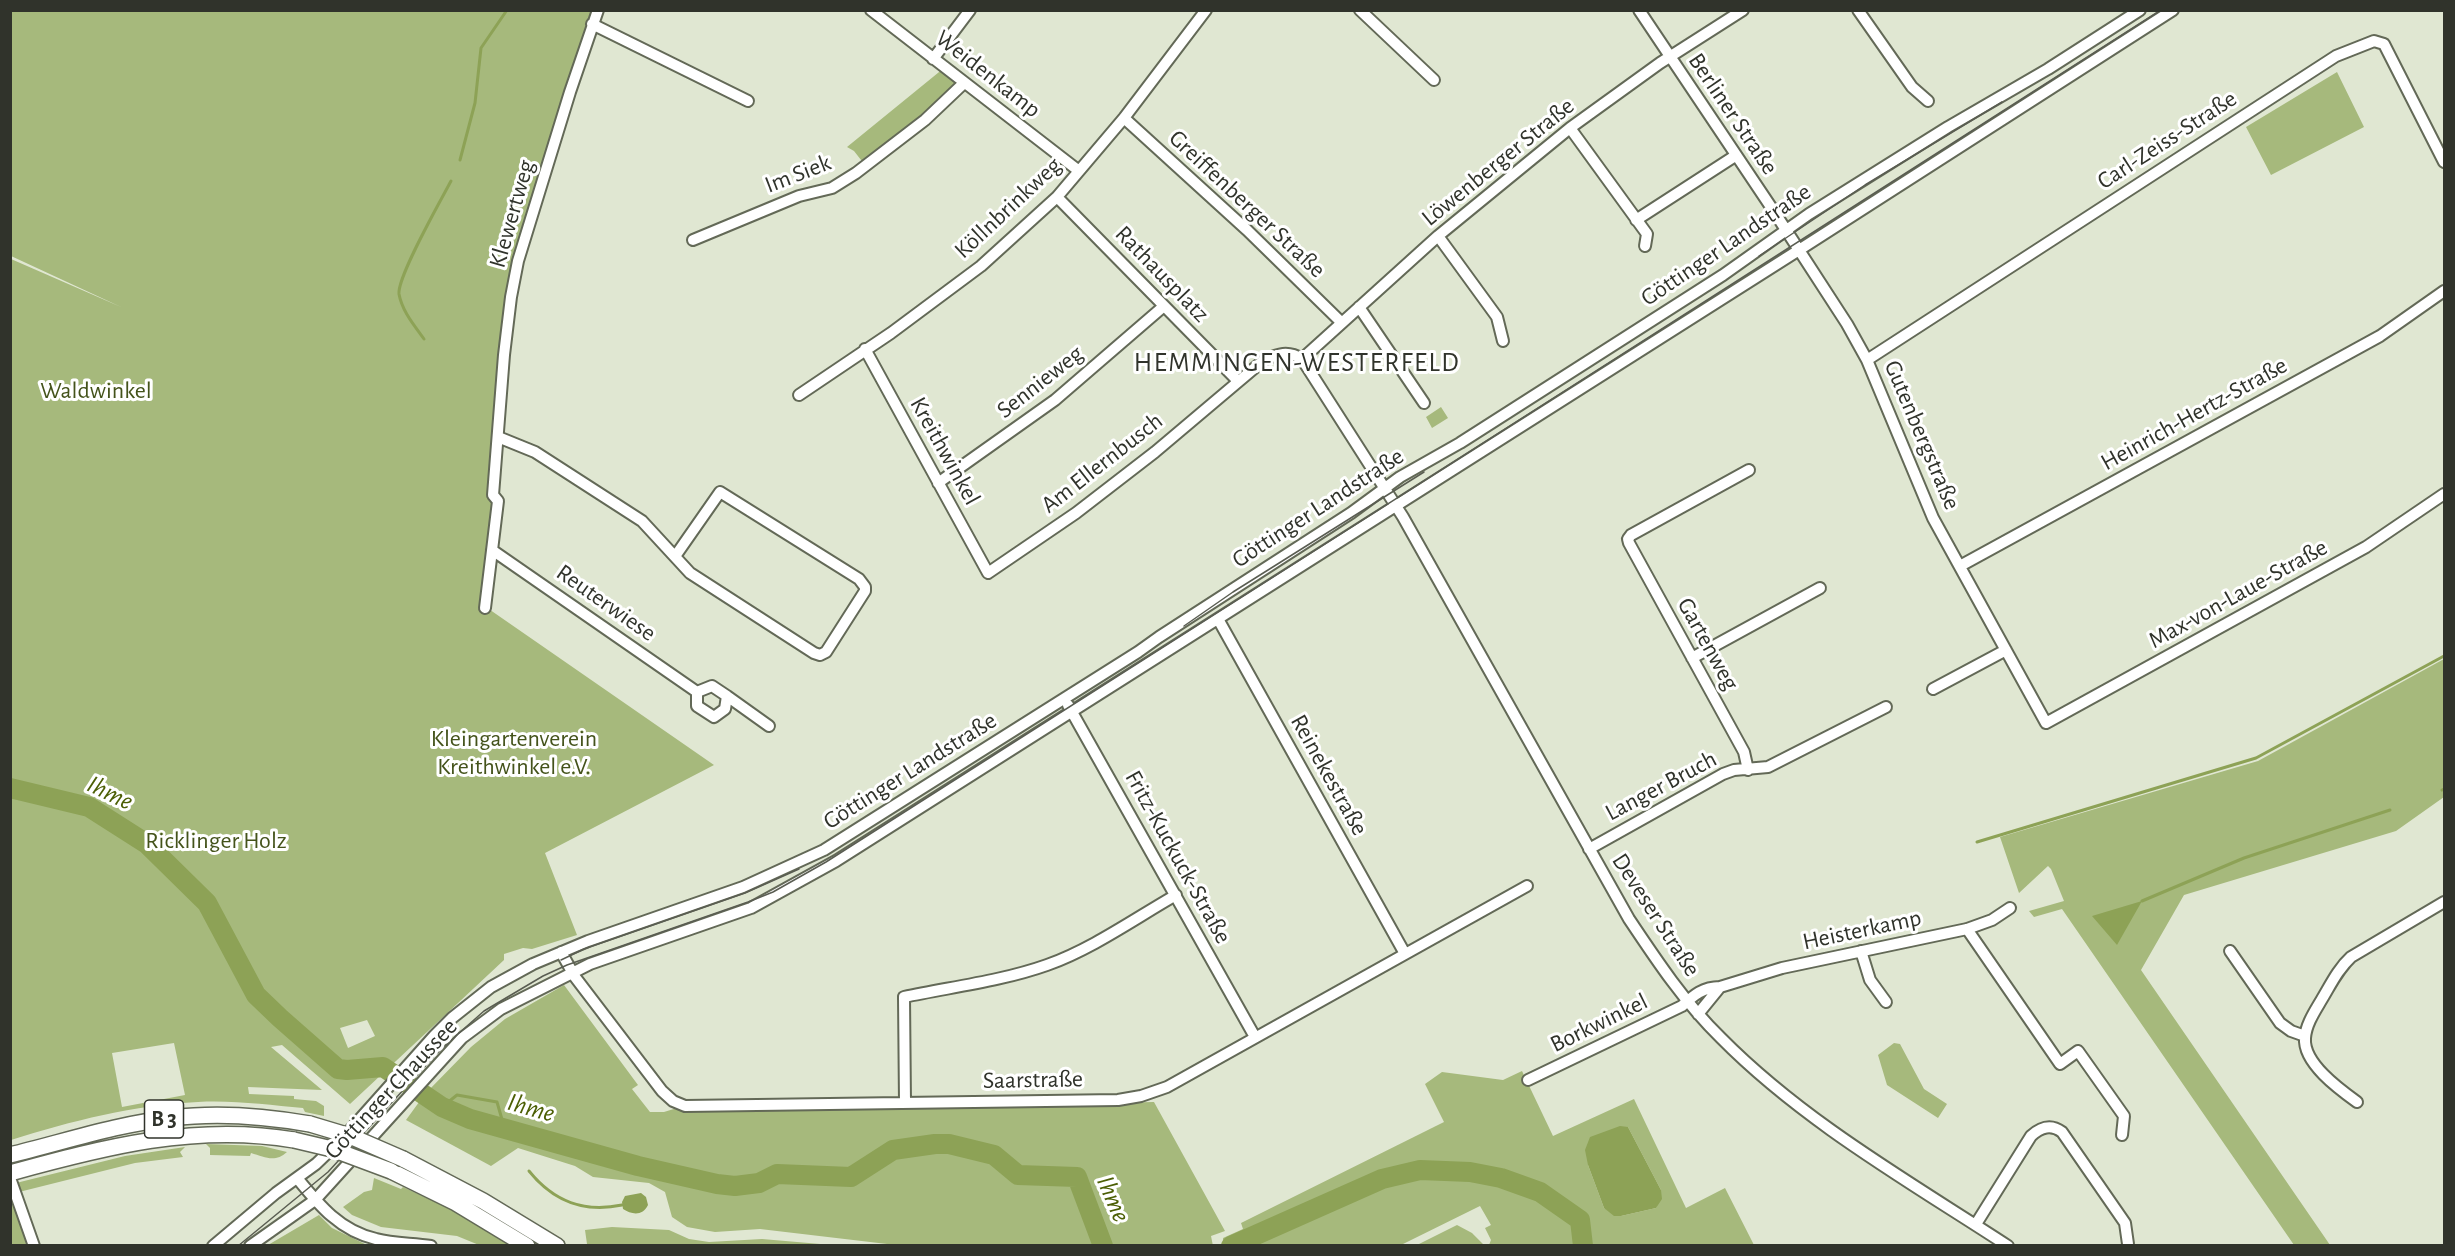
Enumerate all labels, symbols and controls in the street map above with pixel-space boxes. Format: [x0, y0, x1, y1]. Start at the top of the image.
street label: Weidenkamp [930, 24, 1046, 124]
street label: Berliner Straße [1682, 48, 1784, 180]
street label: Carl-Zeiss-Straße [2092, 84, 2242, 196]
street label: Löwenberger Straße [1416, 92, 1580, 232]
street label: Greiffenberger Straße [1163, 124, 1331, 284]
street label: Im Siek [761, 148, 835, 200]
street label: Köllnbrinkweg [948, 151, 1068, 265]
street label: Klewertweg [483, 157, 541, 271]
street label: Göttinger Landstraße [1636, 177, 1816, 313]
street label: Rathausplatz [1109, 220, 1215, 328]
street label: Sennieweg [991, 339, 1089, 425]
district label: HEMMINGEN-WESTERFELD [1134, 347, 1460, 379]
street label: Heinrich-Hertz-Straße [2096, 351, 2292, 477]
street label: Gutenbergstraße [1878, 356, 1966, 514]
park label: Waldwinkel [40, 377, 152, 405]
street label: Kreithwinkel [904, 392, 986, 510]
street label: Am Ellernbusch [1035, 407, 1169, 519]
street label: Göttinger Landstraße [1227, 442, 1409, 574]
street label: Max-von-Laue-Straße [2143, 533, 2333, 655]
street label: Reuterwiese [551, 558, 661, 648]
street label: Gartenweg [1671, 593, 1745, 695]
street label: Göttinger Landstraße [818, 706, 1002, 836]
street label: Reinekestraße [1284, 709, 1374, 841]
park label: Kleingartenverein Kreithwinkel e.V. [431, 725, 597, 781]
street label: Langer Bruch [1600, 745, 1722, 827]
street label: Fritz-Kuckuck-Straße [1119, 765, 1237, 949]
water label: Ihme [82, 769, 138, 817]
park label: Ricklinger Holz [145, 827, 287, 855]
street label: Deveser Straße [1606, 848, 1706, 982]
street label: Heisterkamp [1800, 903, 1924, 957]
street label: Borkwinkel [1546, 987, 1652, 1059]
street label: Göttinger Chaussee [318, 1013, 464, 1165]
street label: Saarstraße [983, 1065, 1083, 1095]
water label: Ihme [504, 1086, 558, 1130]
road number: B 3 [144, 1100, 184, 1138]
water label: Ihme [1089, 1171, 1137, 1227]

